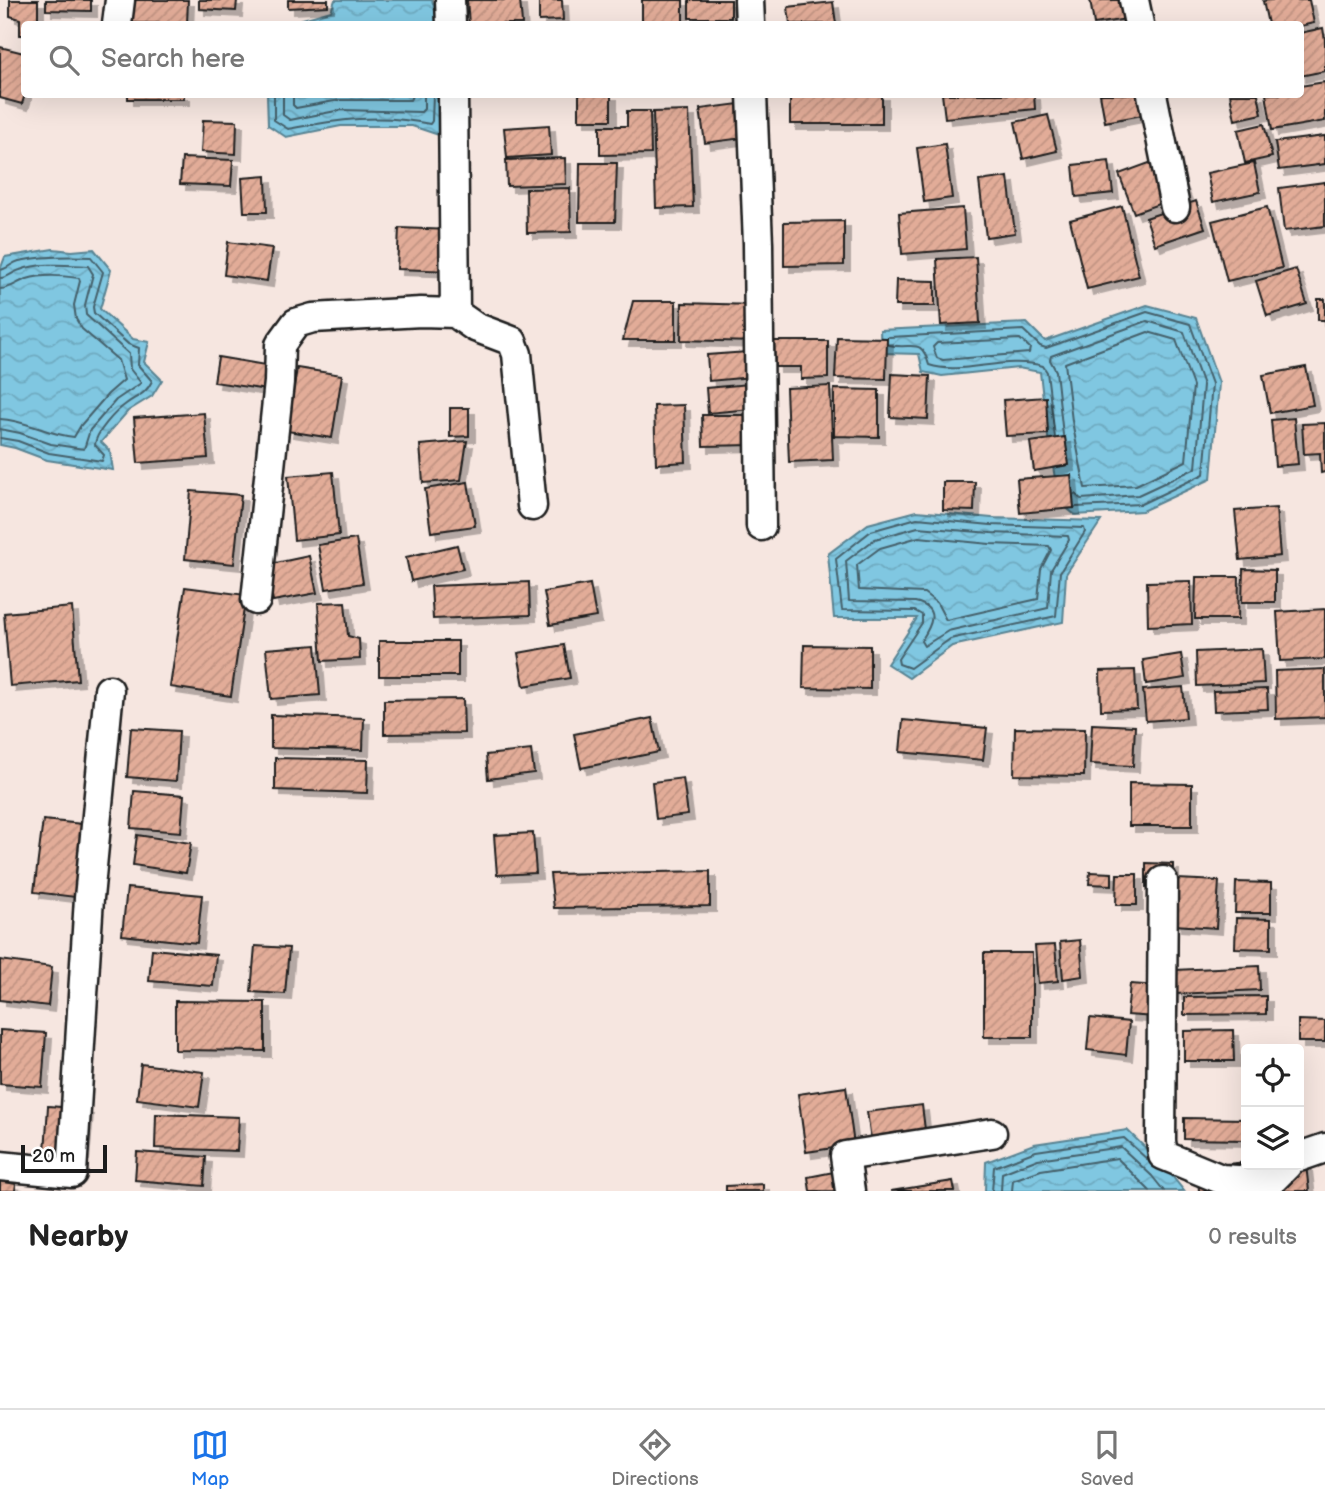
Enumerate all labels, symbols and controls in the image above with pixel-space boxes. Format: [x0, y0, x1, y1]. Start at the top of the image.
search box [21, 21, 1304, 98]
icon: search [45, 41, 83, 79]
text: Search here [101, 44, 245, 75]
map controls [1241, 1044, 1304, 1170]
button: locate [1241, 1044, 1304, 1107]
button: layers [1241, 1107, 1304, 1170]
scale bar [21, 1142, 107, 1174]
text: 20 m [32, 1145, 75, 1168]
text: Nearby [28, 1219, 128, 1255]
text: 0 results [1208, 1223, 1297, 1251]
tab: Map [191, 1426, 229, 1491]
tab: Directions [611, 1426, 699, 1491]
tab: Saved [1081, 1426, 1134, 1491]

